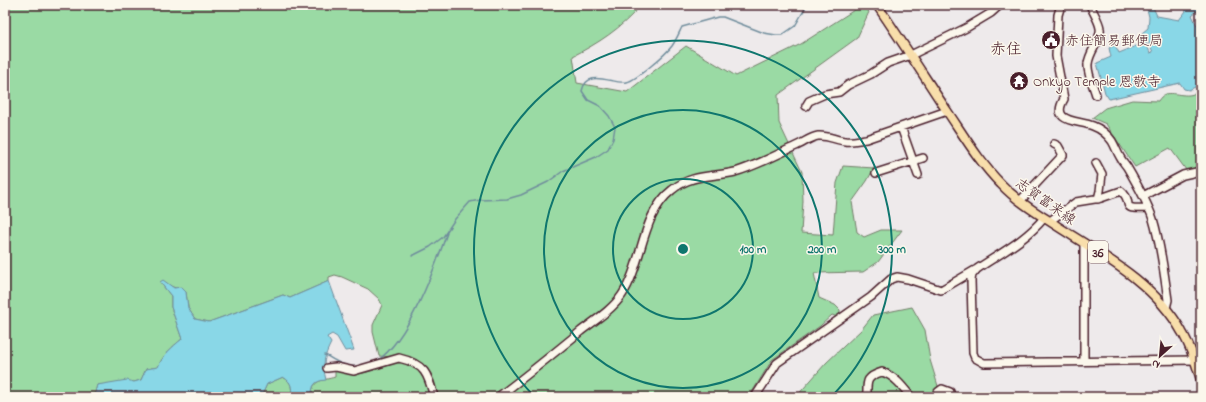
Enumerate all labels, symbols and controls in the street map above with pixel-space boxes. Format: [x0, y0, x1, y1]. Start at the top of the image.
public building icon: 赤住簡易郵便局 [1040, 29, 1062, 51]
place label: 赤住簡易郵便局 [1065, 31, 1163, 52]
district label: 赤住 [990, 38, 1022, 62]
temple icon: Onkyo Temple 恩敬寺 [1008, 70, 1030, 92]
place label: Onkyo Temple 恩敬寺 [1033, 72, 1161, 94]
street label: 志賀富来線 [1010, 174, 1080, 231]
text: 100 m [740, 241, 767, 259]
text: 200 m [807, 241, 837, 259]
text: 300 m [877, 241, 907, 259]
road number: 36 [1088, 241, 1108, 263]
centre of rings [676, 242, 690, 256]
north arrow [1140, 336, 1180, 376]
text: N [1149, 355, 1163, 373]

